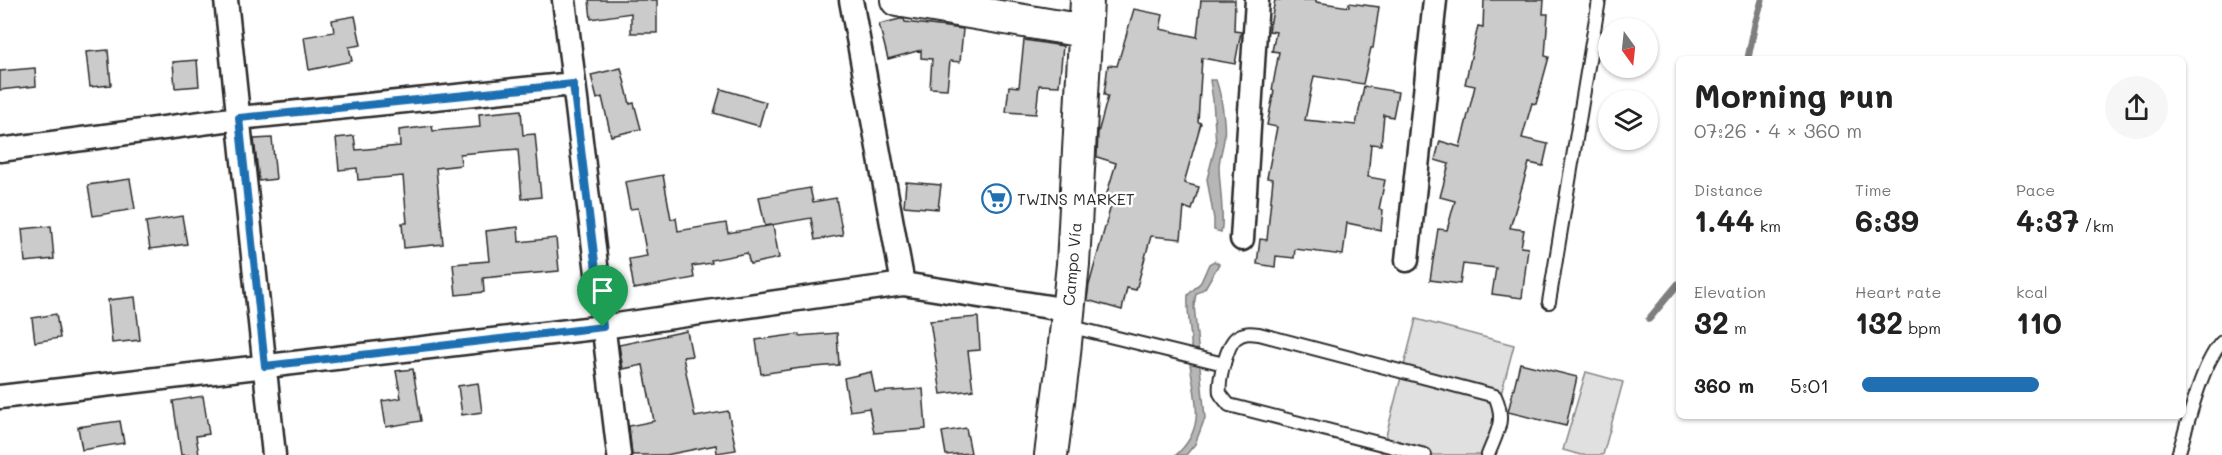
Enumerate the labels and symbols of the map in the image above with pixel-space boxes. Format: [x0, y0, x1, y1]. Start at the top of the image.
north arrow [1598, 18, 1658, 78]
supermarket icon: TWINS MARKET [980, 183, 1012, 215]
place label: TWINS MARKET [1017, 188, 1135, 209]
street label: Campo Vía [1057, 221, 1086, 307]
pin [577, 265, 628, 327]

